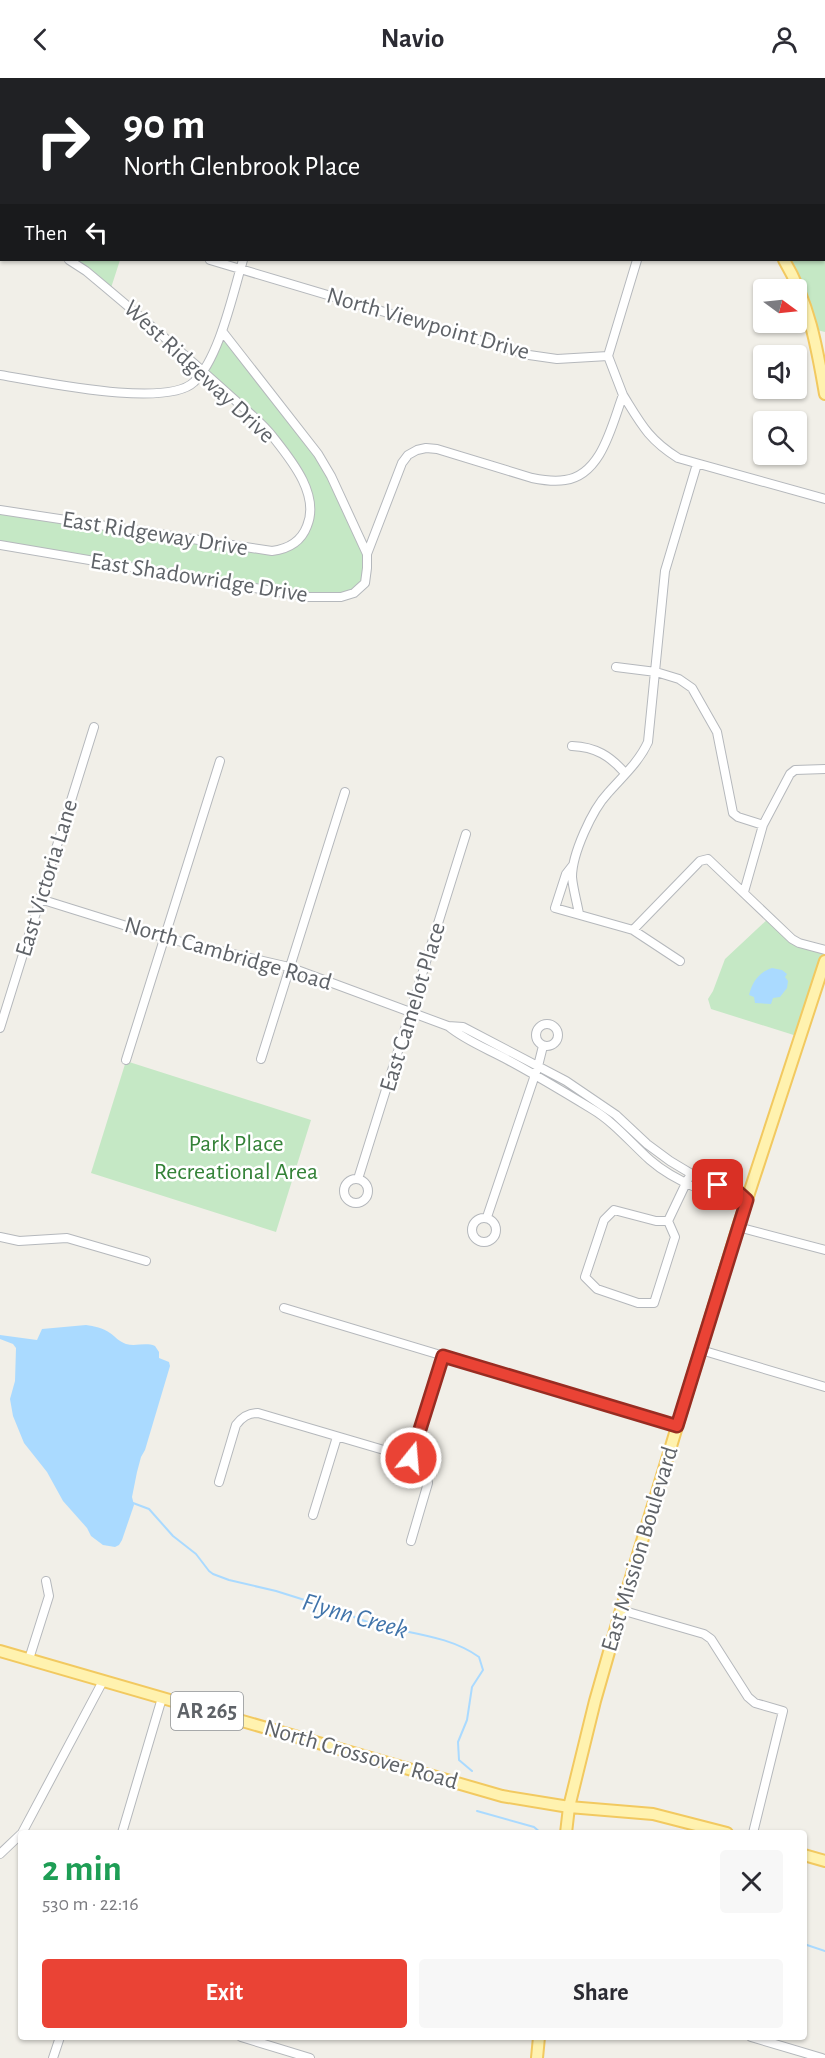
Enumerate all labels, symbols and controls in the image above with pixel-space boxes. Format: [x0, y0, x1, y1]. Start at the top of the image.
icon: back [24, 23, 57, 56]
icon: person [768, 23, 801, 56]
text: Navio [381, 25, 444, 52]
icon: right [24, 102, 102, 180]
text: 90 m [123, 104, 205, 146]
text: North Glenbrook Place [123, 153, 360, 180]
icon: left [80, 216, 113, 249]
text: Then [24, 222, 68, 244]
north arrow [753, 279, 807, 333]
map controls [753, 279, 807, 465]
street label: North Viewpoint Drive [324, 284, 532, 364]
street label: West Ridgeway Drive [119, 296, 279, 448]
button: sound [753, 345, 807, 399]
button: search [753, 411, 807, 465]
street label: East Ridgeway Drive [60, 507, 250, 561]
street label: East Shadowridge Drive [88, 549, 310, 607]
street label: East Victoria Lane [12, 797, 82, 959]
street label: North Cambridge Road [122, 913, 334, 995]
street label: East Camelot Place [376, 920, 450, 1094]
park label: Park Place Recreational Area [154, 1132, 318, 1184]
pin [692, 1159, 743, 1210]
icon: arrive [701, 1168, 734, 1201]
position arrow [379, 1426, 443, 1490]
street label: East Mission Boulevard [597, 1443, 683, 1655]
water label: Flynn Creek [299, 1589, 411, 1643]
road number: AR 265 [171, 1692, 243, 1730]
street label: North Crossover Road [261, 1716, 461, 1794]
button: close [720, 1850, 783, 1913]
text: 2 min [42, 1851, 122, 1887]
text: 530 m · 22:16 [42, 1894, 139, 1914]
button: Exit [42, 1959, 407, 2028]
button: Share [419, 1959, 783, 2028]

